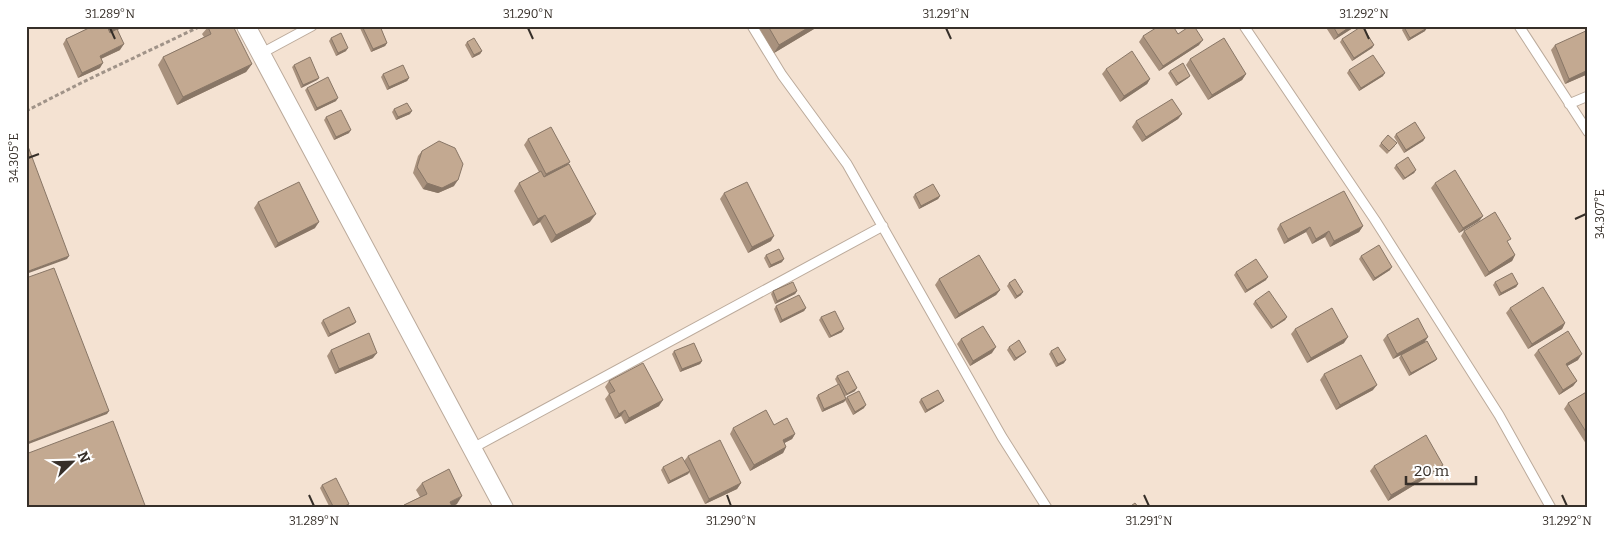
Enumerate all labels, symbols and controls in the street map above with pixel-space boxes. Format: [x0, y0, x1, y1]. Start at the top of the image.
text: 31.289°N [85, 7, 135, 21]
text: 31.290°N [503, 7, 554, 21]
text: 31.291°N [922, 7, 970, 21]
text: 31.292°N [1339, 7, 1389, 21]
text: 34.305°E [7, 133, 21, 183]
text: 34.307°E [1593, 189, 1607, 239]
north arrow [48, 436, 98, 486]
text: N [74, 449, 94, 466]
scale bar [1406, 454, 1476, 486]
text: 20 m [1414, 462, 1450, 480]
text: 31.289°N [289, 514, 339, 528]
text: 31.290°N [706, 514, 757, 528]
text: 31.291°N [1125, 514, 1173, 528]
text: 31.292°N [1542, 514, 1592, 528]

